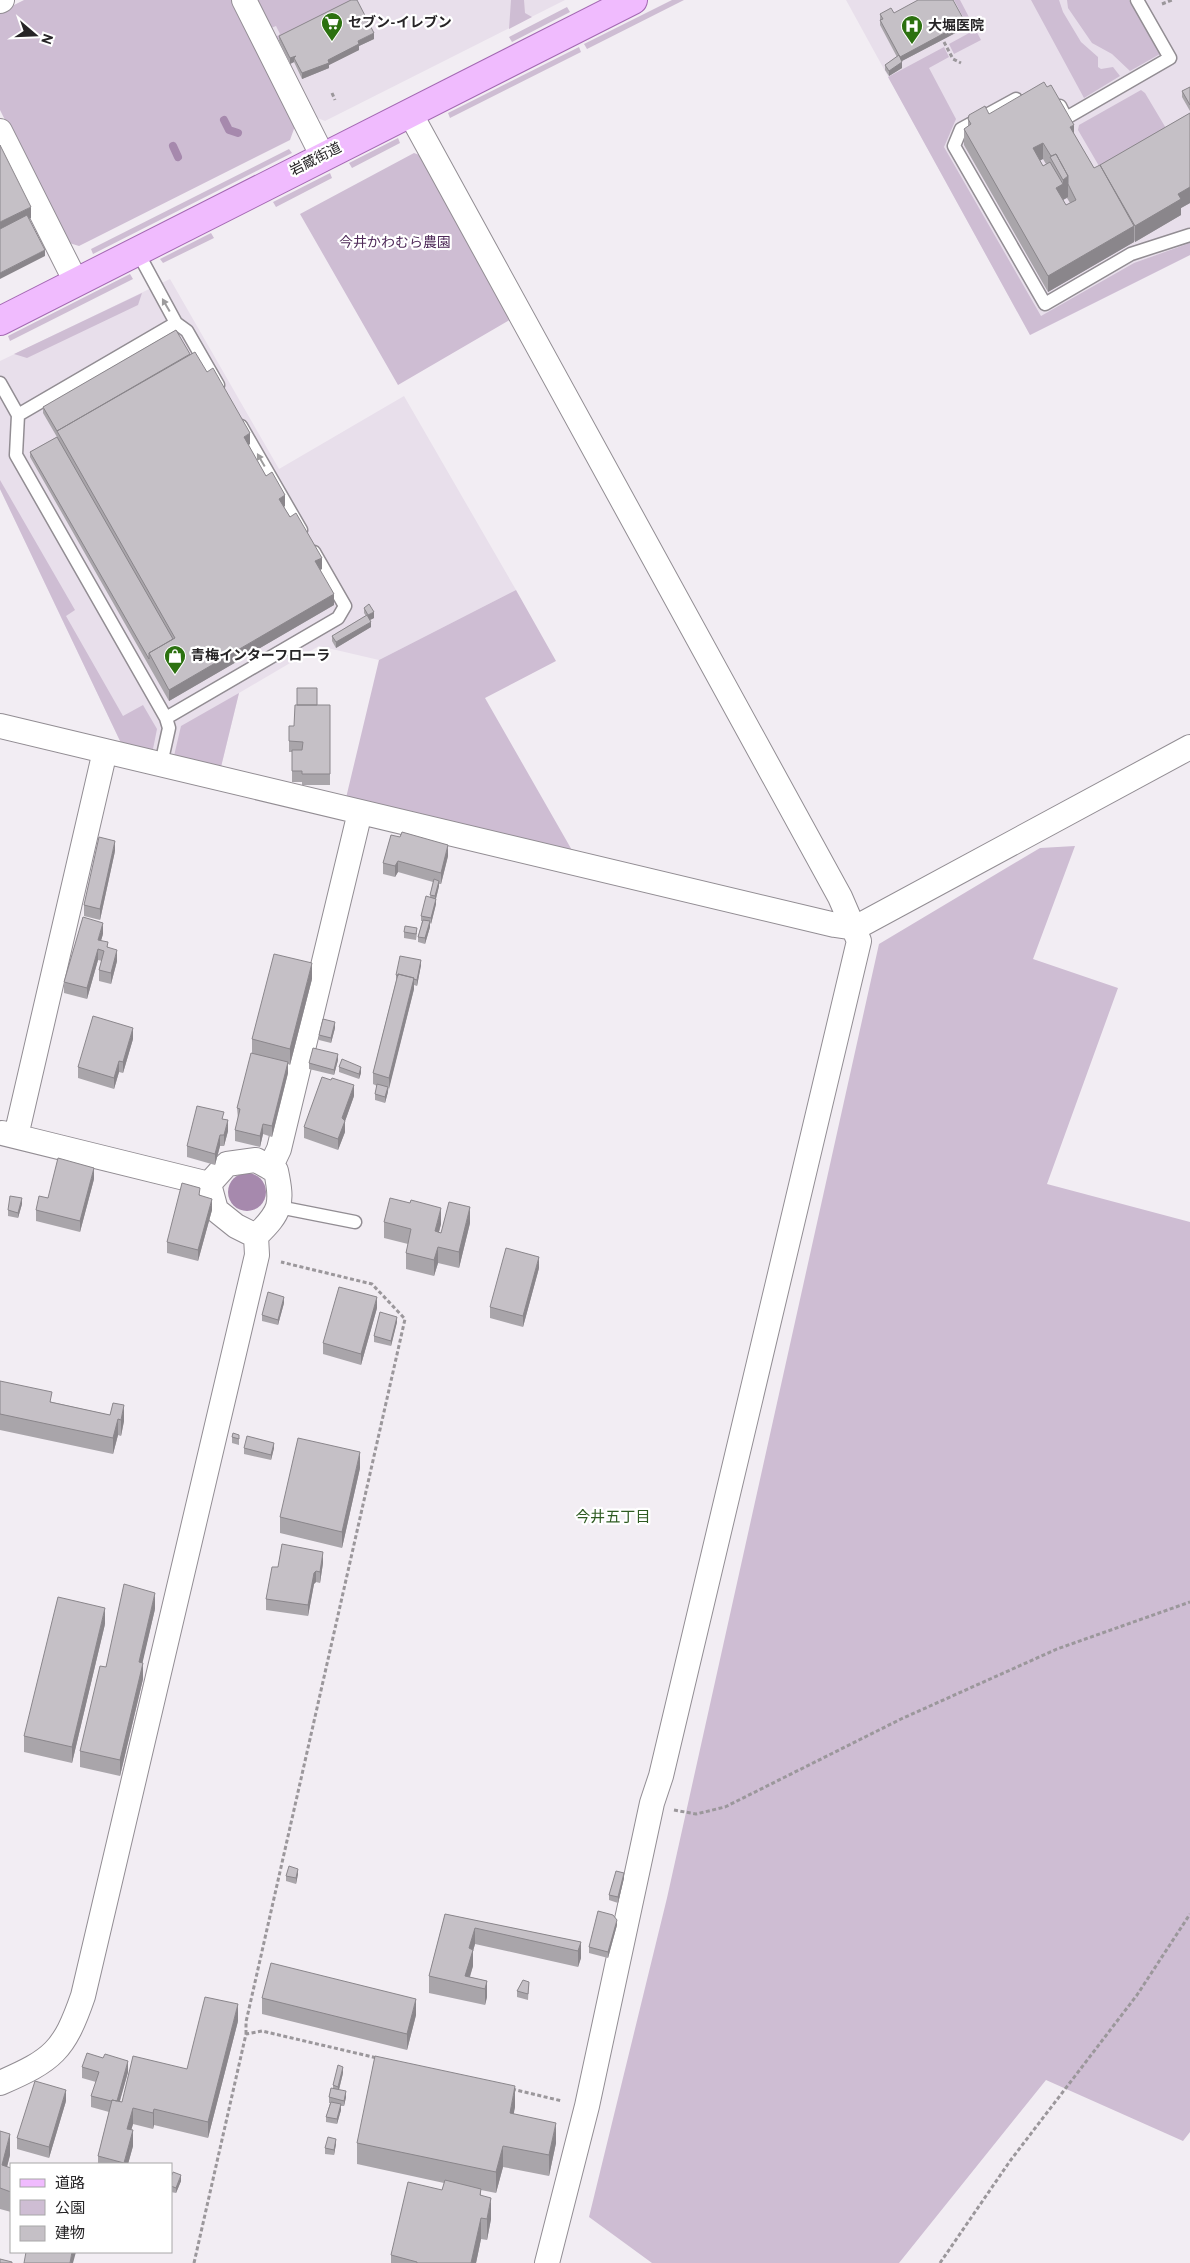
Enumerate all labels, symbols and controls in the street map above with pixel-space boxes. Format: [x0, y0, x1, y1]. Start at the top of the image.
north arrow [10, 10, 60, 60]
supermarket icon: セブン-イレブン [320, 11, 344, 42]
place label: セブン-イレブン [348, 14, 452, 32]
hospital icon: 大堀医院 [900, 14, 924, 45]
place label: 大堀医院 [928, 18, 984, 35]
text: N [36, 31, 56, 46]
street label: 岩蔵街道 [287, 140, 345, 180]
park label: 今井かわむら農園 [339, 234, 451, 252]
one-way arrow [161, 298, 170, 312]
one-way arrow [256, 453, 265, 467]
shop icon: 青梅インターフローラ [163, 644, 187, 675]
place label: 青梅インターフローラ [191, 647, 330, 665]
district label: 今井五丁目 [575, 1508, 651, 1528]
legend [10, 2163, 172, 2253]
text: 道路 [55, 2175, 85, 2194]
text: 公園 [55, 2200, 85, 2219]
text: 建物 [55, 2225, 85, 2244]

